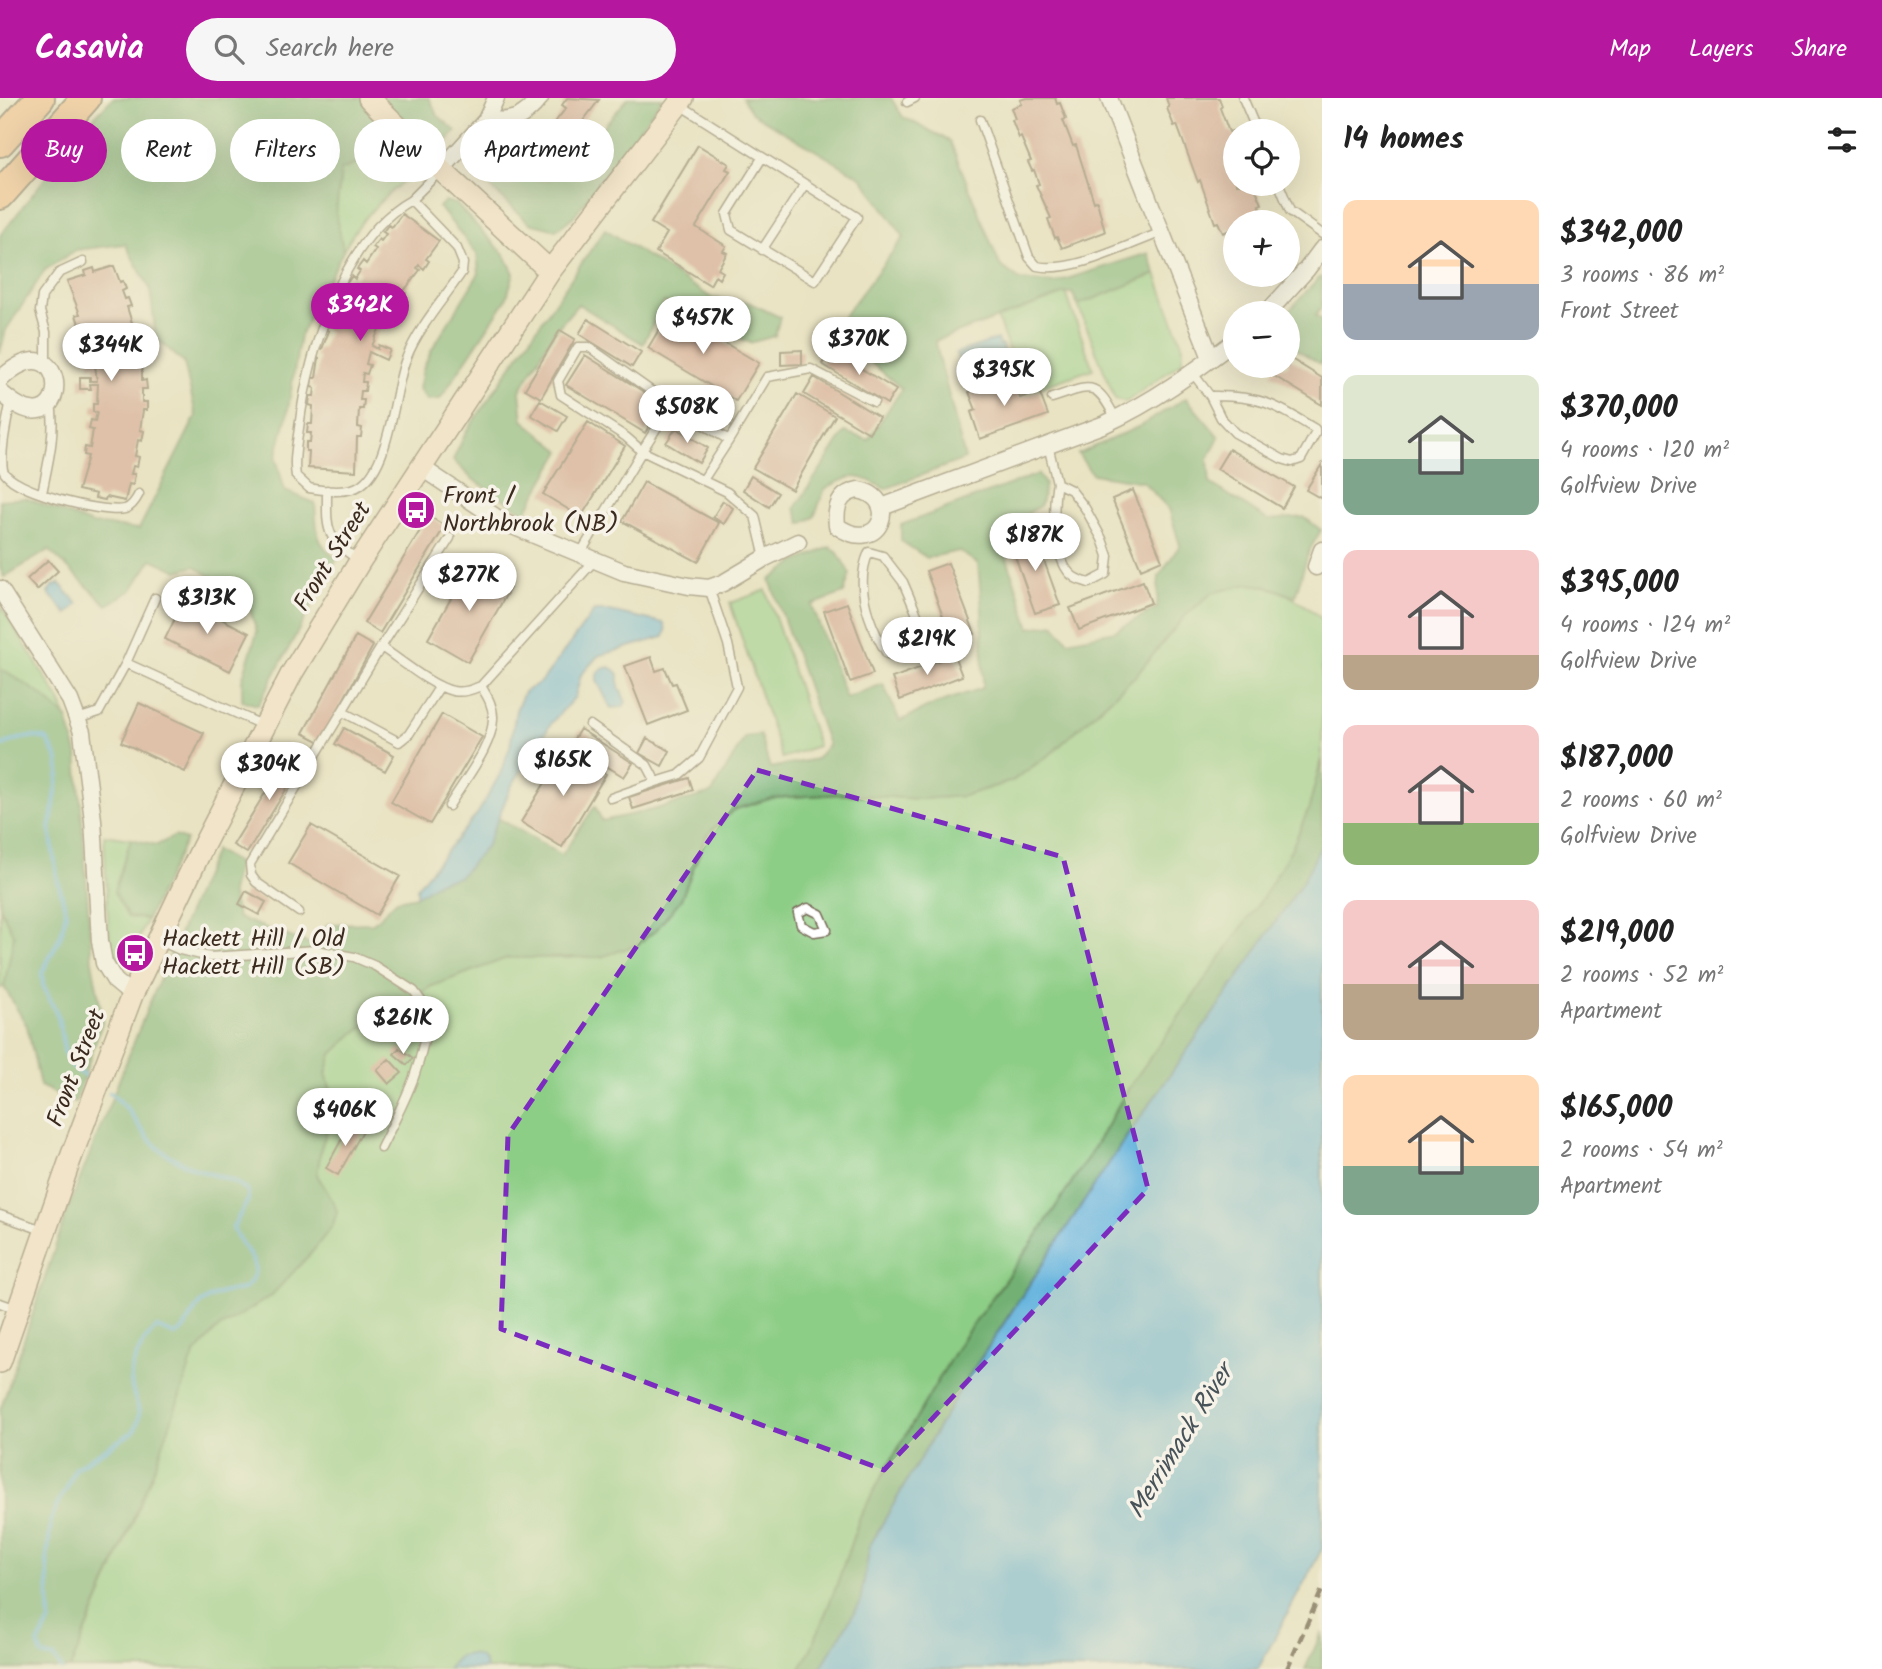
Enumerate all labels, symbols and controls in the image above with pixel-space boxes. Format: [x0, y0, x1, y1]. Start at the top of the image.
search box [186, 18, 676, 81]
text: Casavia [35, 23, 144, 76]
text: Search here [266, 28, 394, 70]
icon: search [210, 30, 248, 68]
text: Map [1609, 30, 1651, 69]
text: Layers [1689, 30, 1753, 69]
text: Share [1791, 30, 1847, 69]
text: 14 homes [1343, 116, 1464, 164]
chip: Buy [21, 119, 107, 182]
chip: Rent [121, 119, 216, 182]
chip: Filters [230, 119, 340, 182]
chip: New [354, 119, 446, 182]
chip: Apartment [460, 119, 614, 182]
map controls [1223, 119, 1300, 378]
button: locate [1223, 119, 1300, 196]
icon: filters [1823, 121, 1861, 159]
button: + [1223, 210, 1300, 287]
text: $342,000 [1560, 210, 1682, 258]
icon: home [1399, 228, 1483, 312]
text: 3 rooms · 86 m² [1560, 258, 1724, 294]
pin: $342K [311, 284, 409, 343]
text: $342K [327, 288, 393, 324]
text: Front Street [1560, 294, 1679, 330]
pin: $457K [654, 296, 752, 356]
text: $457K [672, 301, 734, 337]
button: − [1223, 301, 1300, 378]
pin: $370K [810, 317, 908, 377]
text: $370K [828, 322, 890, 358]
pin: $344K [62, 324, 160, 383]
text: $344K [78, 328, 144, 364]
pin: $395K [955, 348, 1053, 408]
text: $395K [972, 353, 1036, 389]
text: $370,000 [1560, 385, 1678, 433]
pin: $508K [638, 386, 736, 445]
text: $508K [655, 390, 719, 426]
icon: home [1399, 403, 1483, 487]
text: 4 rooms · 120 m² [1560, 433, 1729, 469]
text: Golfview Drive [1560, 469, 1697, 505]
place label: Front / Northbrook (NB) [443, 477, 619, 544]
bus stop icon: Front / Northbrook (NB) [395, 489, 437, 531]
street label: Front Street [284, 494, 383, 620]
pin: $187K [986, 514, 1084, 573]
text: $187K [1006, 518, 1064, 554]
pin: $277K [420, 554, 518, 613]
text: $277K [438, 558, 500, 594]
text: $395,000 [1560, 560, 1679, 608]
pin: $313K [158, 576, 256, 636]
icon: home [1399, 578, 1483, 662]
text: $313K [177, 581, 237, 617]
text: 4 rooms · 124 m² [1560, 608, 1730, 644]
pin: $219K [878, 618, 976, 677]
text: $219K [897, 622, 957, 658]
text: Golfview Drive [1560, 644, 1697, 680]
text: $187,000 [1560, 735, 1673, 783]
pin: $165K [514, 738, 612, 798]
pin: $304K [220, 742, 318, 802]
text: $165K [534, 743, 592, 779]
text: $304K [237, 747, 301, 783]
icon: home [1399, 753, 1483, 837]
text: 2 rooms · 60 m² [1560, 783, 1722, 819]
text: Golfview Drive [1560, 819, 1697, 855]
text: $219,000 [1560, 910, 1674, 958]
place label: Hackett Hill / Old Hackett Hill (SB) [162, 920, 345, 987]
icon: home [1399, 928, 1483, 1012]
bus stop icon: Hackett Hill / Old Hackett Hill (SB) [114, 932, 156, 974]
text: 2 rooms · 52 m² [1560, 958, 1723, 994]
text: Apartment [1560, 994, 1662, 1030]
pin: $261K [354, 996, 452, 1056]
text: $261K [373, 1001, 433, 1037]
street label: Front Street [37, 1002, 118, 1133]
text: $165,000 [1560, 1085, 1672, 1133]
pin: $406K [296, 1088, 394, 1148]
text: $406K [313, 1093, 377, 1129]
icon: home [1399, 1103, 1483, 1187]
text: 2 rooms · 54 m² [1560, 1133, 1723, 1169]
text: Apartment [1560, 1169, 1662, 1205]
water label: Merrimack River [1117, 1352, 1248, 1527]

